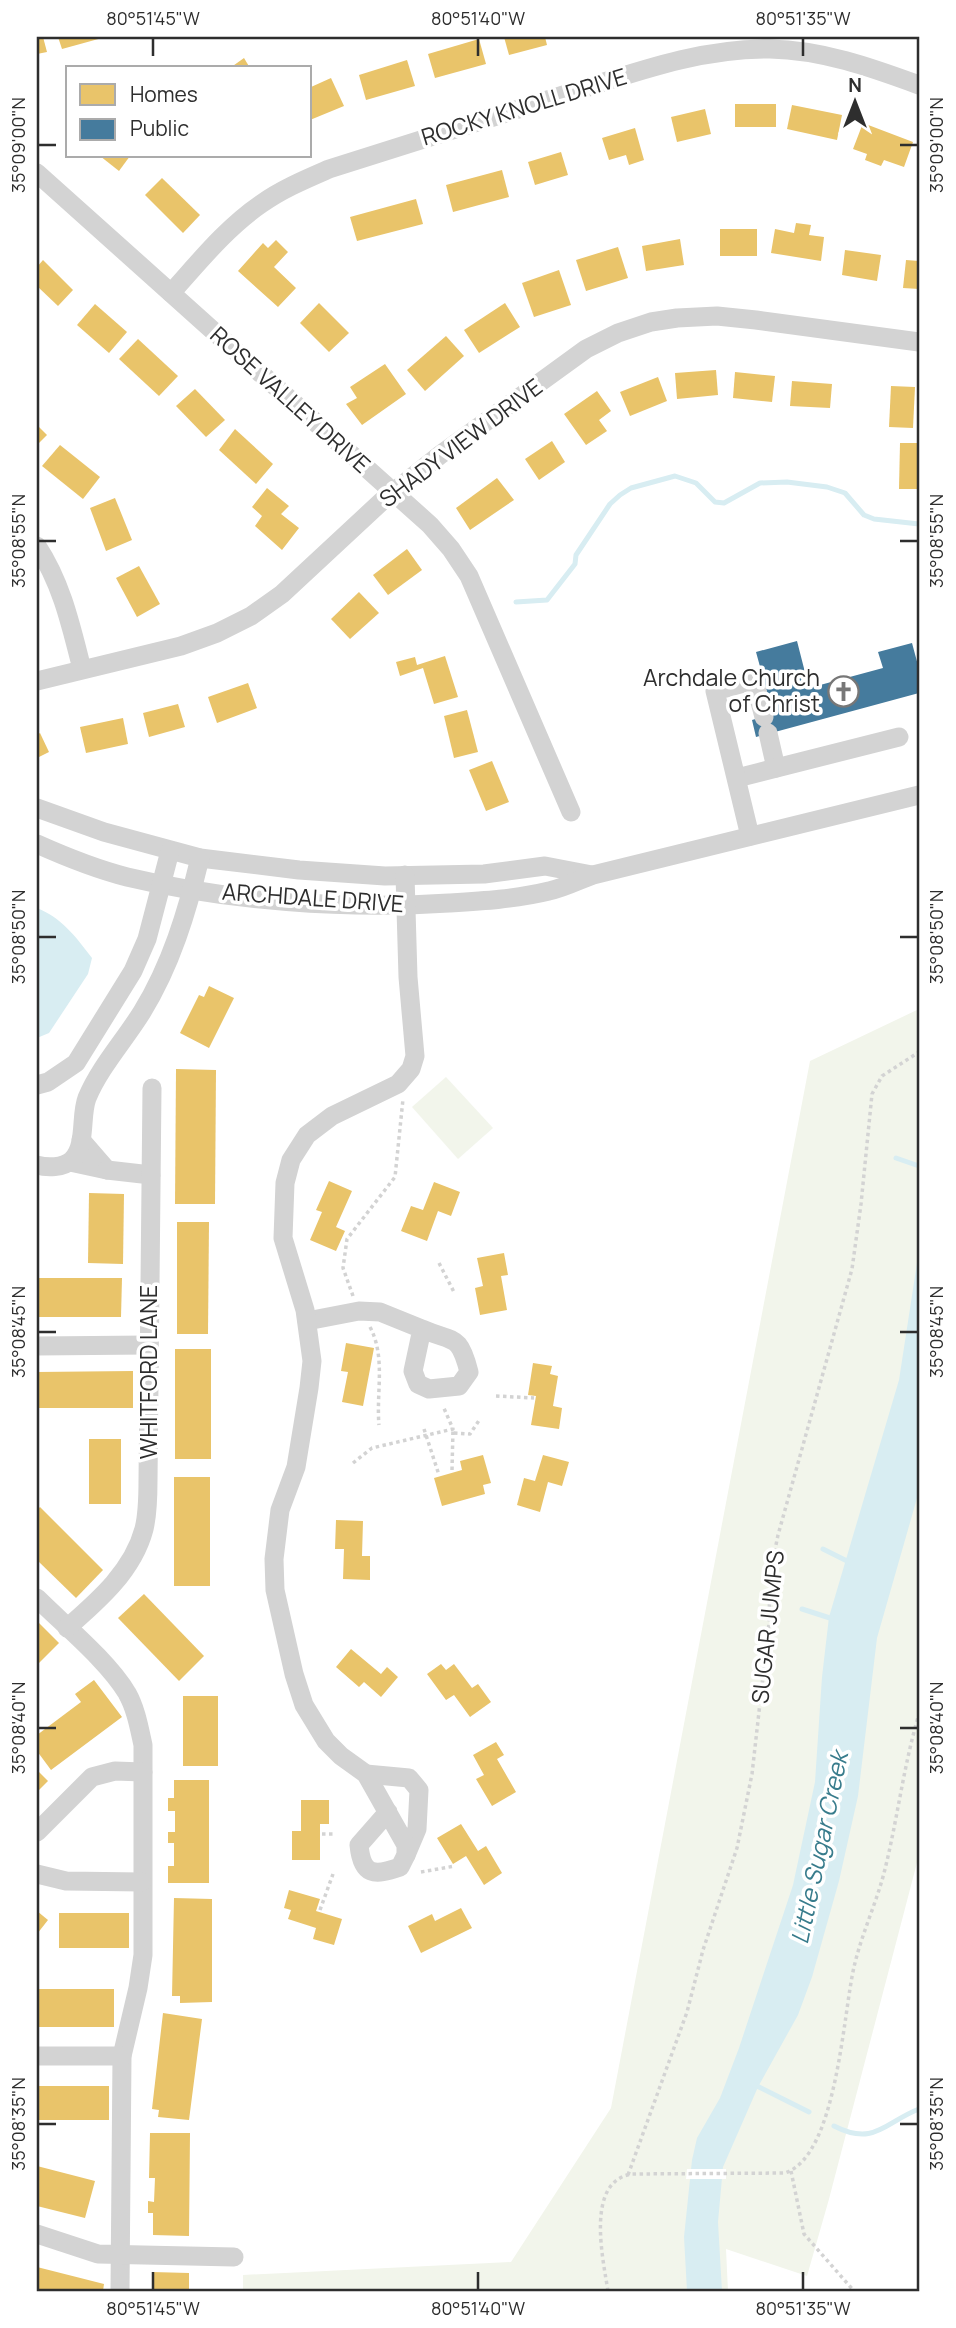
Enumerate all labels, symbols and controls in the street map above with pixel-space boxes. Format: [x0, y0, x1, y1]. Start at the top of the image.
text: 80°51'45"W [106, 6, 200, 30]
text: 80°51'40"W [431, 6, 525, 30]
text: 80°51'35"W [755, 6, 851, 30]
street label: ROCKY KNOLL DRIVE [417, 60, 630, 152]
legend [66, 66, 312, 158]
north arrow [820, 66, 890, 136]
text: N [848, 72, 862, 98]
text: Homes [130, 80, 198, 108]
text: 35°09'00"N [6, 97, 30, 193]
text: 35°09'00"N [924, 97, 948, 193]
text: Public [130, 114, 189, 142]
street label: ROSE VALLEY DRIVE [204, 319, 378, 480]
street label: SHADY VIEW DRIVE [372, 370, 548, 514]
text: 35°08'55"N [6, 494, 30, 588]
text: 35°08'55"N [924, 494, 948, 588]
place label: Archdale Church of Christ [643, 661, 820, 719]
church icon: Archdale Church of Christ [826, 674, 860, 708]
street label: ARCHDALE DRIVE [221, 875, 405, 919]
text: 35°08'50"N [6, 890, 30, 984]
text: 35°08'50"N [924, 890, 948, 984]
street label: WHITFORD LANE [132, 1285, 164, 1459]
text: 35°08'45"N [6, 1286, 30, 1378]
text: 35°08'45"N [924, 1286, 948, 1378]
street label: SUGAR JUMPS [743, 1549, 791, 1705]
text: 35°08'40"N [6, 1682, 30, 1774]
text: 35°08'40"N [924, 1682, 948, 1774]
water label: Little Sugar Creek [782, 1746, 856, 1947]
text: 35°08'35"N [6, 2077, 30, 2171]
text: 35°08'35"N [924, 2077, 948, 2171]
text: 80°51'45"W [106, 2296, 200, 2320]
text: 80°51'40"W [431, 2296, 525, 2320]
text: 80°51'35"W [755, 2296, 851, 2320]

